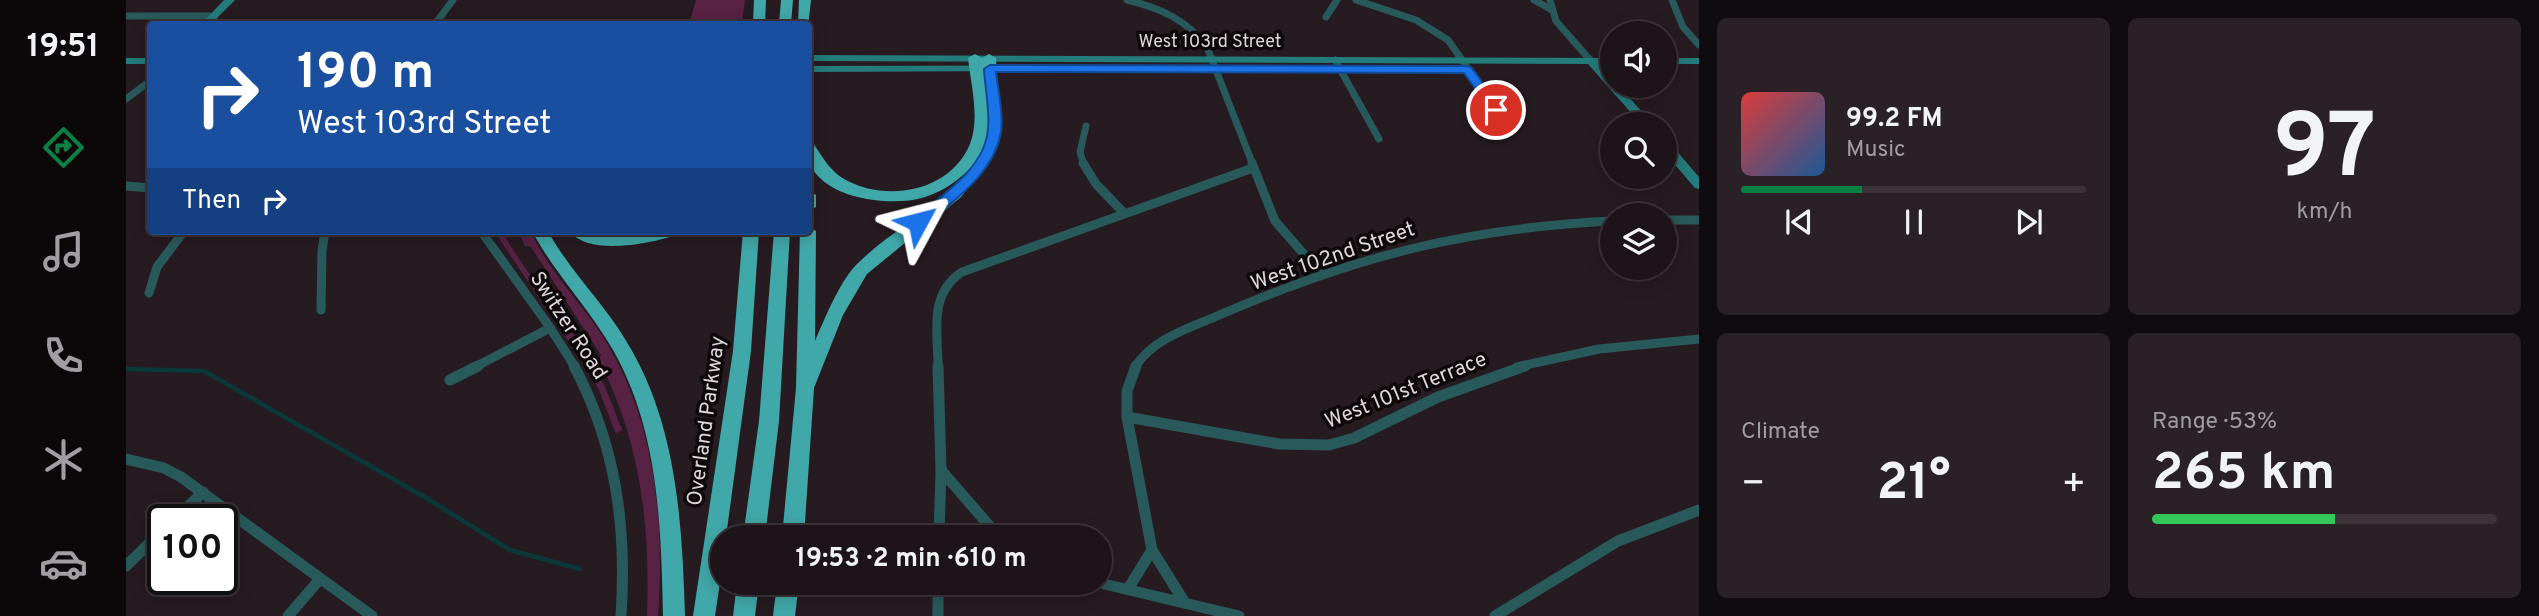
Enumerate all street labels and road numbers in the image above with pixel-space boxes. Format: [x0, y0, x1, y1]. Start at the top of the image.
street label: West 103rd Street [1138, 31, 1282, 54]
street label: West 102nd Street [1247, 216, 1419, 298]
street label: Switzer Road [523, 267, 613, 385]
street label: Overland Parkway [682, 334, 732, 508]
street label: West 101st Terrace [1321, 346, 1491, 436]

